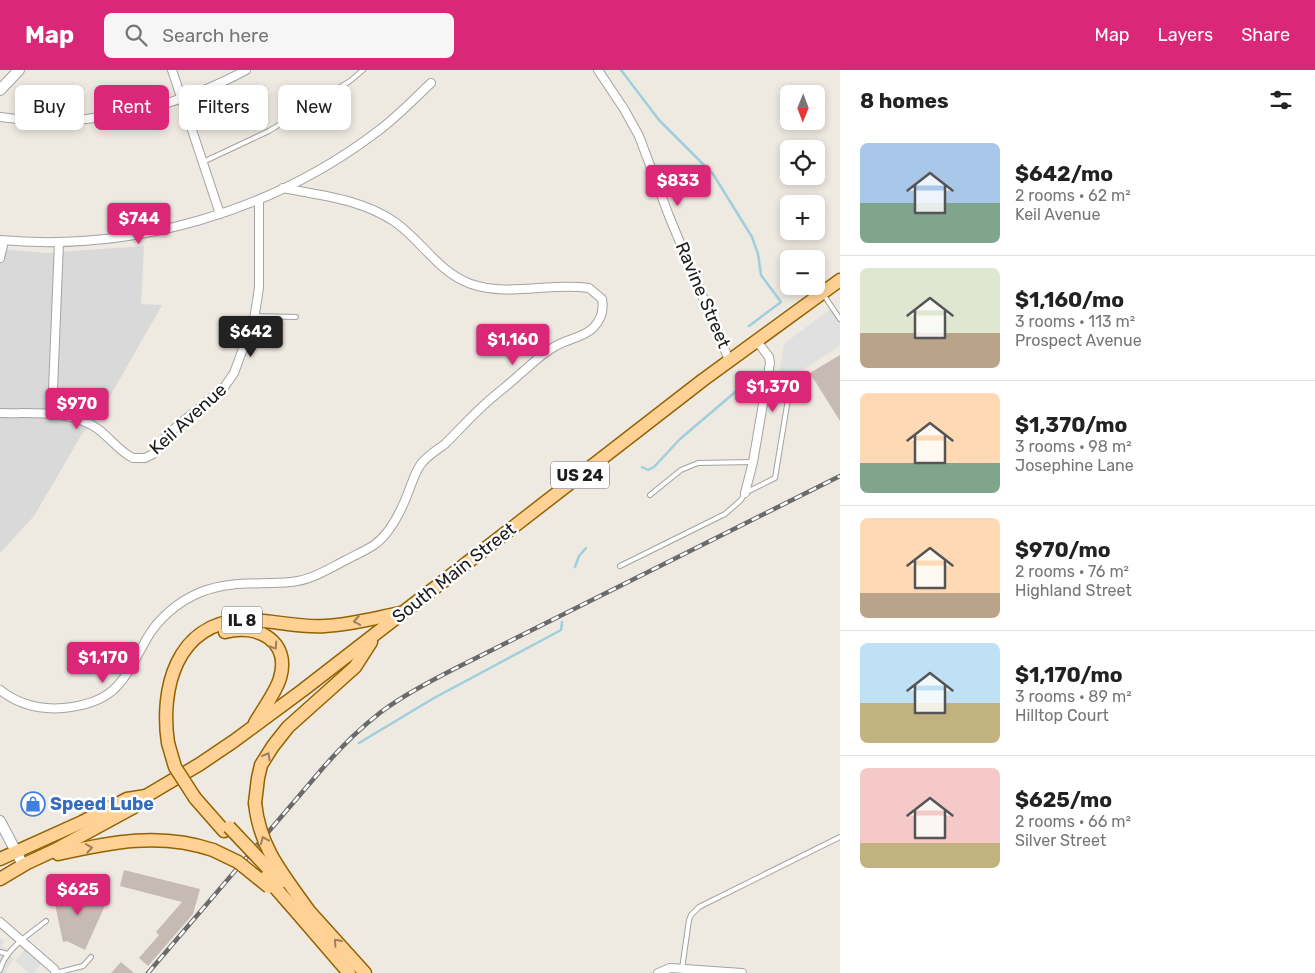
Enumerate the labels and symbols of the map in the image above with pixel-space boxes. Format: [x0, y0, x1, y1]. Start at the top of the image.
north arrow [780, 85, 825, 130]
pin: $833 [648, 164, 708, 207]
pin: $744 [109, 202, 169, 245]
street label: Ravine Street [671, 239, 735, 351]
pin: $642 [221, 316, 281, 358]
pin: $1,160 [472, 324, 554, 366]
pin: $1,370 [732, 370, 814, 413]
street label: Keil Avenue [145, 379, 231, 459]
pin: $970 [47, 388, 107, 430]
road number: US 24 [551, 462, 609, 488]
street label: South Main Street [388, 518, 520, 628]
road number: IL 8 [222, 606, 262, 634]
one-way arrow [353, 616, 361, 626]
one-way arrow [268, 640, 278, 649]
pin: $1,170 [62, 642, 144, 684]
one-way arrow [260, 752, 270, 761]
shop icon: Speed Lube [20, 791, 46, 817]
place label: Speed Lube [50, 793, 154, 815]
one-way arrow [259, 836, 270, 845]
one-way arrow [84, 843, 93, 853]
pin: $625 [48, 874, 108, 916]
one-way arrow [334, 938, 343, 947]

